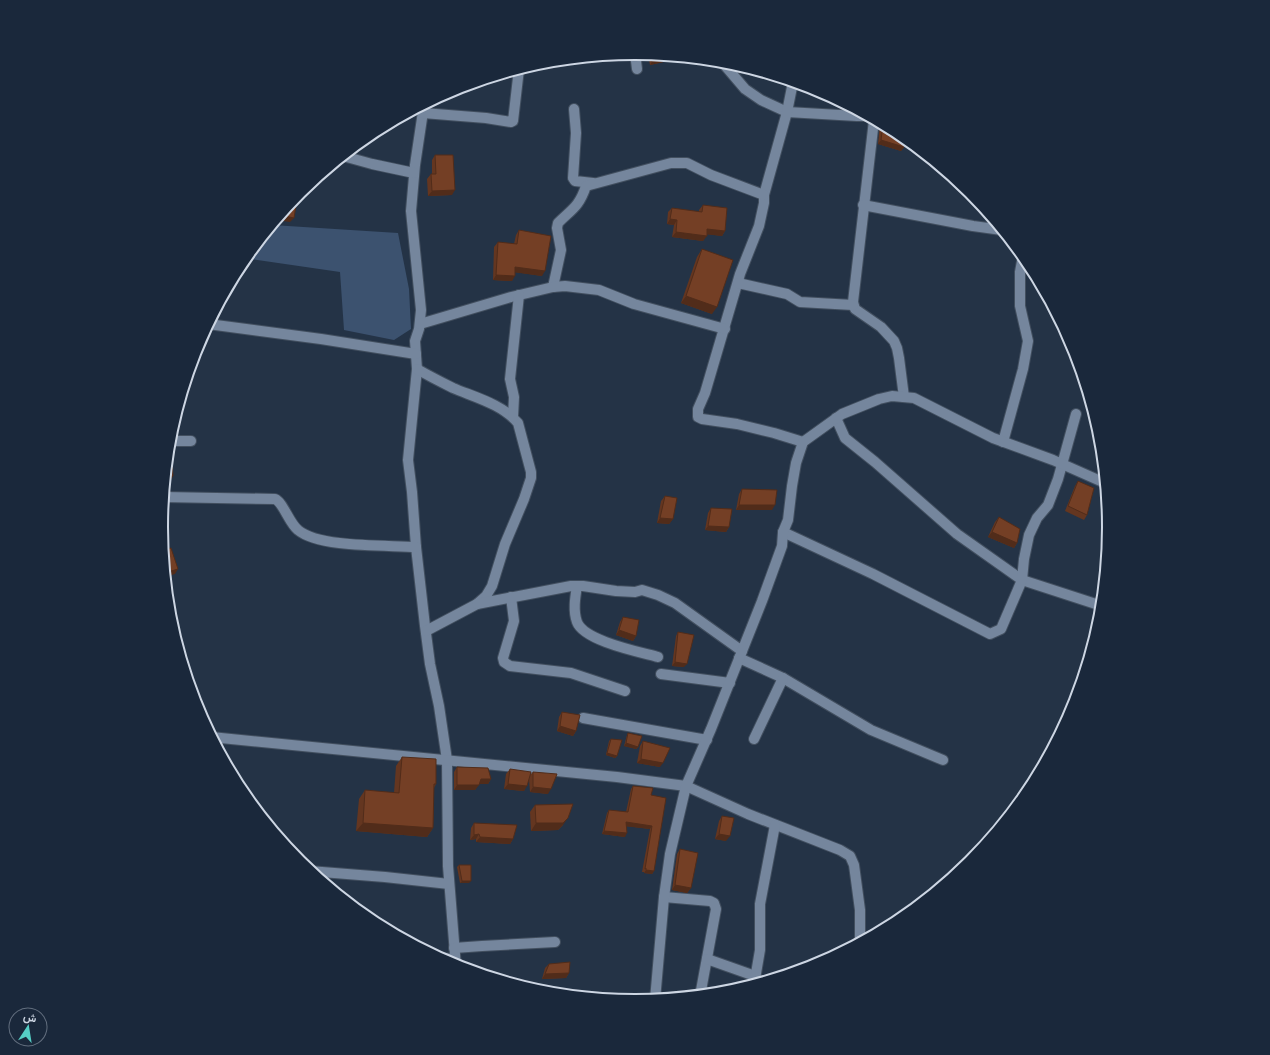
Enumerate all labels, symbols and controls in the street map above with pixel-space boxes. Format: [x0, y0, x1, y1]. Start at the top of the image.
north arrow [8, 1007, 48, 1047]
text: ش [22, 1008, 38, 1026]

